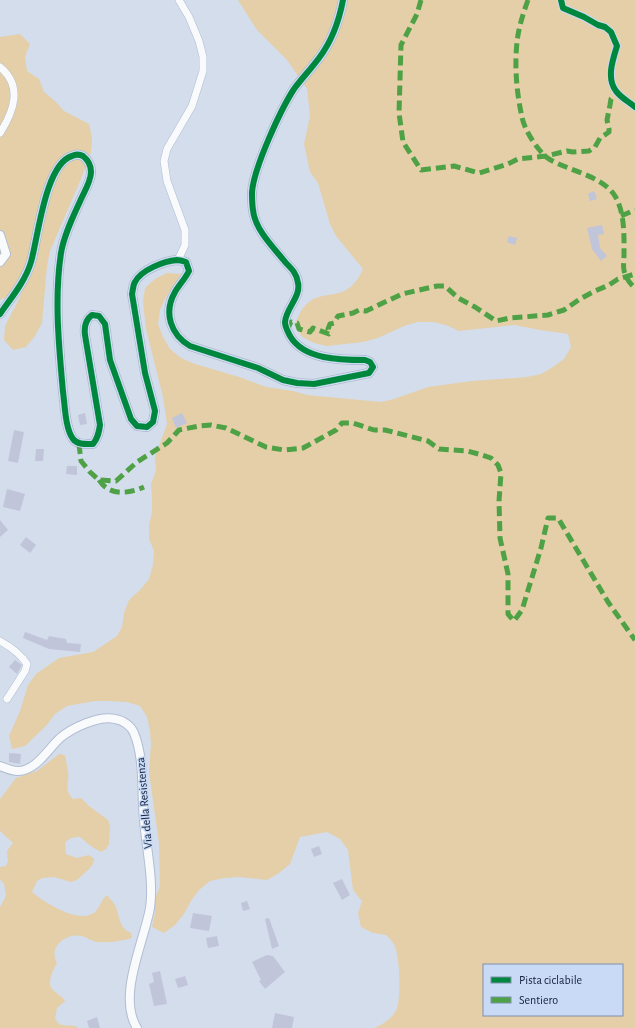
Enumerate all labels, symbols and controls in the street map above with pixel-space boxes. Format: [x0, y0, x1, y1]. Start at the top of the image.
street label: Via della Resistenza [134, 756, 154, 849]
legend [483, 964, 623, 1016]
text: Pista ciclabile [519, 974, 582, 986]
text: Sentiero [519, 994, 558, 1006]

